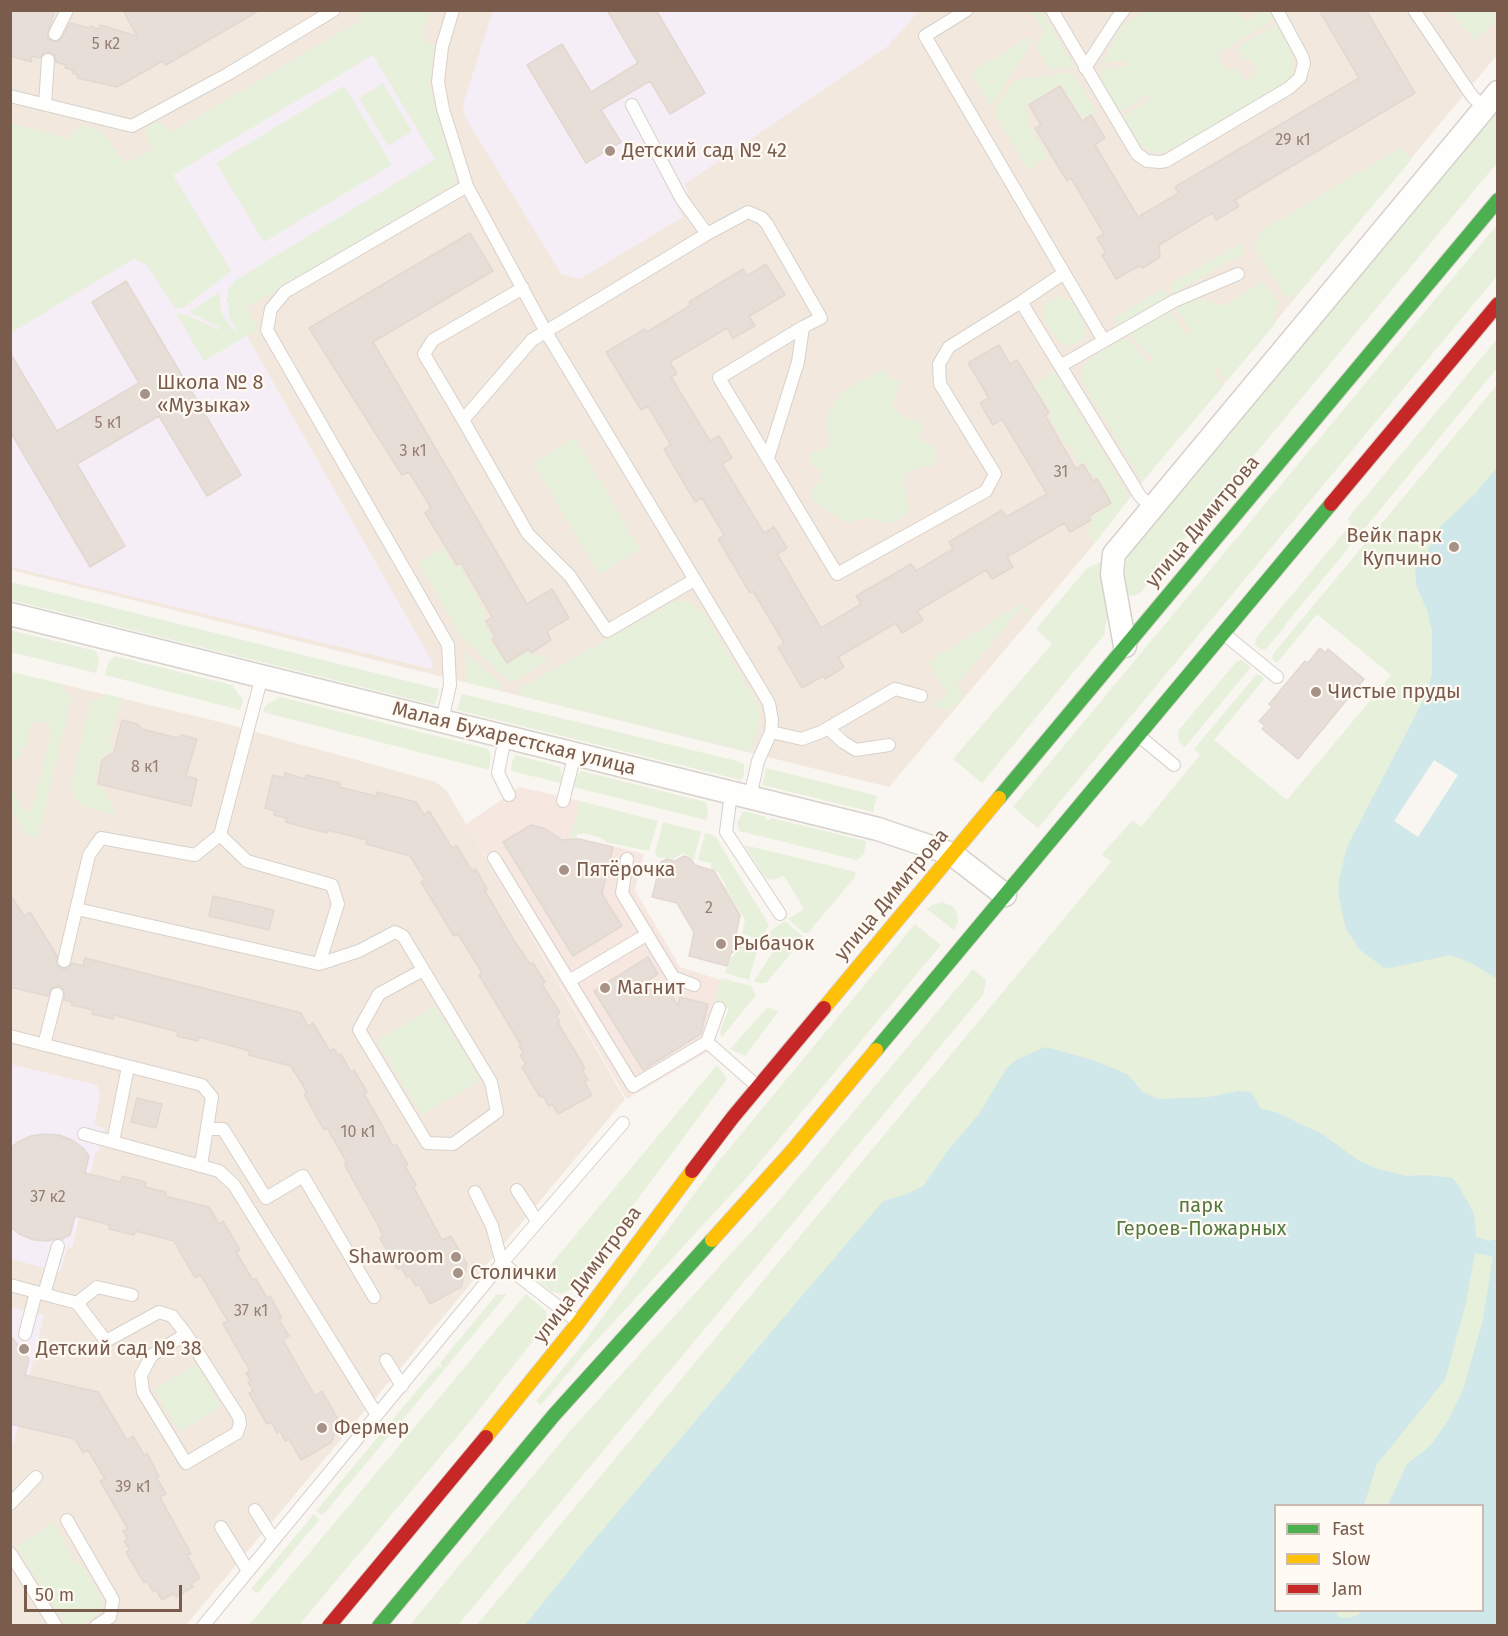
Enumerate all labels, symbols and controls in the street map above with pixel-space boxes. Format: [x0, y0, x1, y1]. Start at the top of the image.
house number: 5 к2 [92, 35, 120, 55]
house number: 29 к1 [1275, 131, 1311, 151]
place label: Детский сад № 42 [622, 139, 787, 163]
marker: Детский сад № 42 [603, 144, 617, 158]
place label: Школа № 8 «Музыка» [157, 371, 264, 418]
marker: Школа № 8 «Музыка» [138, 387, 152, 401]
house number: 5 к1 [94, 414, 122, 434]
house number: 3 к1 [399, 442, 427, 462]
street label: улица Димитрова [1141, 451, 1265, 593]
house number: 31 [1054, 463, 1068, 483]
place label: Вейк парк Купчино [1346, 524, 1442, 571]
marker: Вейк парк Купчино [1447, 540, 1461, 554]
place label: Чистые пруды [1328, 680, 1461, 704]
marker: Чистые пруды [1309, 685, 1323, 699]
street label: Малая Бухарестская улица [390, 697, 638, 781]
house number: 8 к1 [131, 758, 159, 778]
street label: улица Димитрова [830, 824, 954, 966]
place label: Пятёрочка [576, 858, 675, 882]
marker: Пятёрочка [557, 863, 571, 877]
house number: 2 [705, 899, 713, 919]
place label: Рыбачок [733, 932, 814, 956]
marker: Рыбачок [714, 937, 728, 951]
place label: Магнит [617, 976, 685, 1000]
marker: Магнит [598, 981, 612, 995]
house number: 10 к1 [340, 1123, 376, 1143]
house number: 37 к2 [30, 1188, 66, 1208]
park label: парк Героев-Пожарных [1116, 1194, 1286, 1241]
street label: улица Димитрова [529, 1202, 647, 1348]
place label: Shawroom [349, 1245, 444, 1269]
marker: Shawroom [449, 1250, 463, 1264]
place label: Столички [470, 1261, 557, 1285]
marker: Столички [451, 1266, 465, 1280]
house number: 37 к1 [234, 1302, 268, 1322]
place label: Детский сад № 38 [36, 1337, 202, 1361]
marker: Детский сад № 38 [17, 1342, 31, 1356]
place label: Фермер [334, 1416, 409, 1440]
marker: Фермер [315, 1421, 329, 1435]
house number: 39 к1 [115, 1478, 151, 1498]
legend [1274, 1504, 1484, 1612]
text: Fast [1332, 1518, 1364, 1540]
text: Slow [1332, 1548, 1370, 1570]
scale bar [27, 1573, 184, 1611]
text: Jam [1332, 1578, 1363, 1600]
text: 50 m [35, 1584, 74, 1606]

